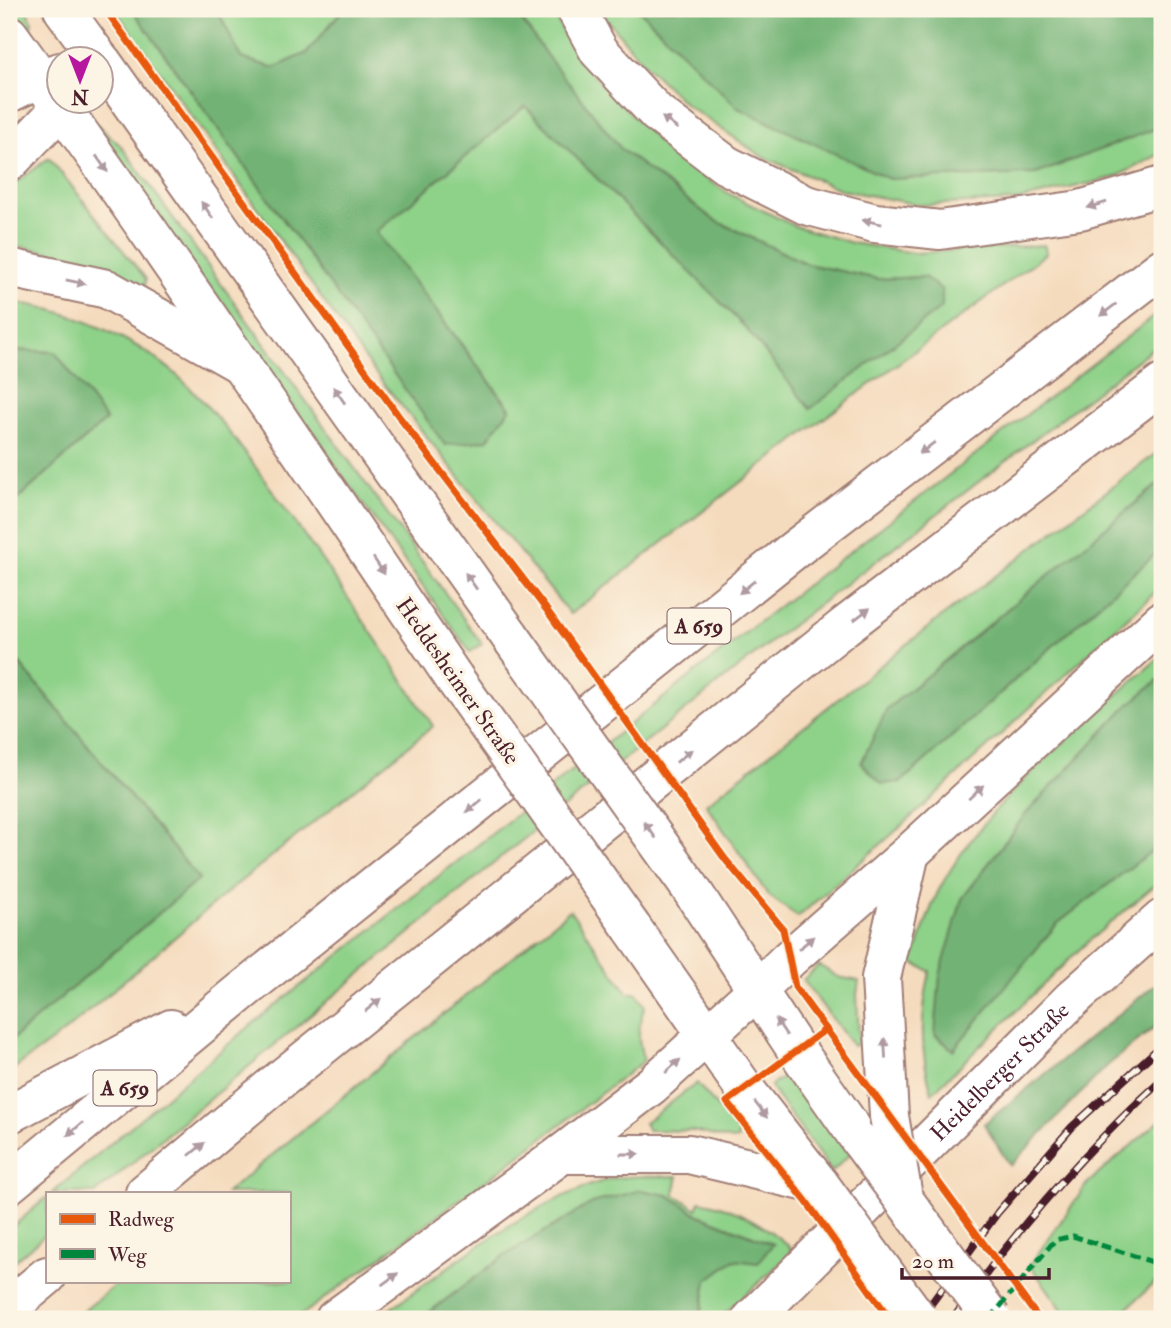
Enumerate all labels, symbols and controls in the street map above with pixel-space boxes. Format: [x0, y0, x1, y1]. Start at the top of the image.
north arrow [46, 46, 116, 116]
text: N [71, 84, 90, 108]
one-way arrow [661, 116, 679, 130]
one-way arrow [95, 154, 108, 173]
one-way arrow [200, 201, 214, 219]
one-way arrow [1086, 201, 1107, 211]
one-way arrow [861, 216, 883, 227]
one-way arrow [65, 277, 87, 288]
one-way arrow [1099, 302, 1117, 316]
one-way arrow [332, 386, 346, 404]
one-way arrow [919, 441, 937, 456]
one-way arrow [372, 556, 385, 576]
one-way arrow [464, 572, 478, 590]
one-way arrow [739, 580, 757, 595]
street label: Heddesheimer Straße [390, 592, 527, 770]
one-way arrow [853, 607, 871, 621]
road number: A 659 [668, 608, 730, 644]
one-way arrow [675, 748, 693, 763]
one-way arrow [967, 785, 984, 801]
one-way arrow [465, 798, 483, 812]
one-way arrow [642, 822, 657, 840]
one-way arrow [797, 935, 815, 951]
street label: Heidelberger Straße [924, 996, 1075, 1147]
one-way arrow [364, 998, 381, 1013]
one-way arrow [774, 1018, 788, 1036]
one-way arrow [879, 1037, 890, 1059]
one-way arrow [664, 1059, 681, 1074]
road number: A 659 [94, 1070, 156, 1106]
one-way arrow [754, 1100, 769, 1118]
one-way arrow [66, 1121, 84, 1137]
one-way arrow [188, 1141, 206, 1157]
one-way arrow [619, 1148, 641, 1160]
legend [46, 1192, 290, 1282]
text: Radweg [108, 1206, 174, 1233]
scale bar [902, 1237, 1048, 1281]
text: Weg [107, 1242, 147, 1269]
text: 20 m [912, 1248, 954, 1275]
one-way arrow [381, 1272, 399, 1286]

